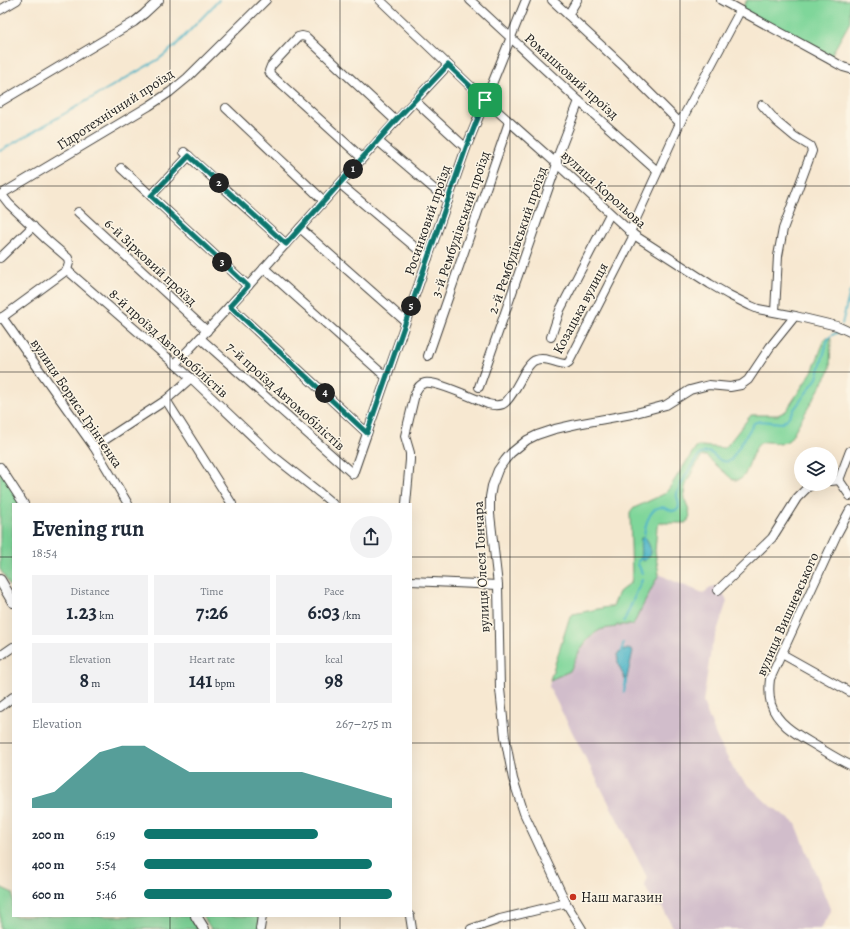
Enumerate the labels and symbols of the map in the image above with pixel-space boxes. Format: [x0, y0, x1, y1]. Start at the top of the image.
street label: Ромашковий проїзд [520, 29, 623, 124]
street label: Гідротехнічний проїзд [53, 64, 178, 154]
pin [468, 83, 502, 117]
street label: вулиця Корольова [557, 146, 651, 233]
street label: 3-й Рембудівський проїзд [426, 148, 495, 300]
pin: 1 [343, 159, 363, 179]
street label: Росинковий проїзд [400, 162, 455, 278]
street label: 2-й Рембудівський проїзд [483, 164, 552, 316]
pin: 2 [209, 173, 229, 193]
street label: 6-й Зірковий проїзд [100, 214, 201, 310]
pin: 3 [212, 252, 232, 272]
street label: Козацька вулиця [548, 259, 613, 357]
street label: 8-й проїзд Автомобілістів [105, 285, 233, 402]
pin: 5 [401, 296, 421, 316]
street label: вулиця Бориса Грінченка [26, 335, 127, 472]
street label: 7-й проїзд Автомобілістів [222, 338, 349, 455]
pin: 4 [315, 383, 335, 403]
street label: вулиця Олеся Гончара [469, 500, 494, 633]
street label: вулиця Вишневського [752, 549, 823, 679]
place label: Наш магазин [581, 888, 662, 907]
marker: Наш магазин [568, 892, 578, 902]

